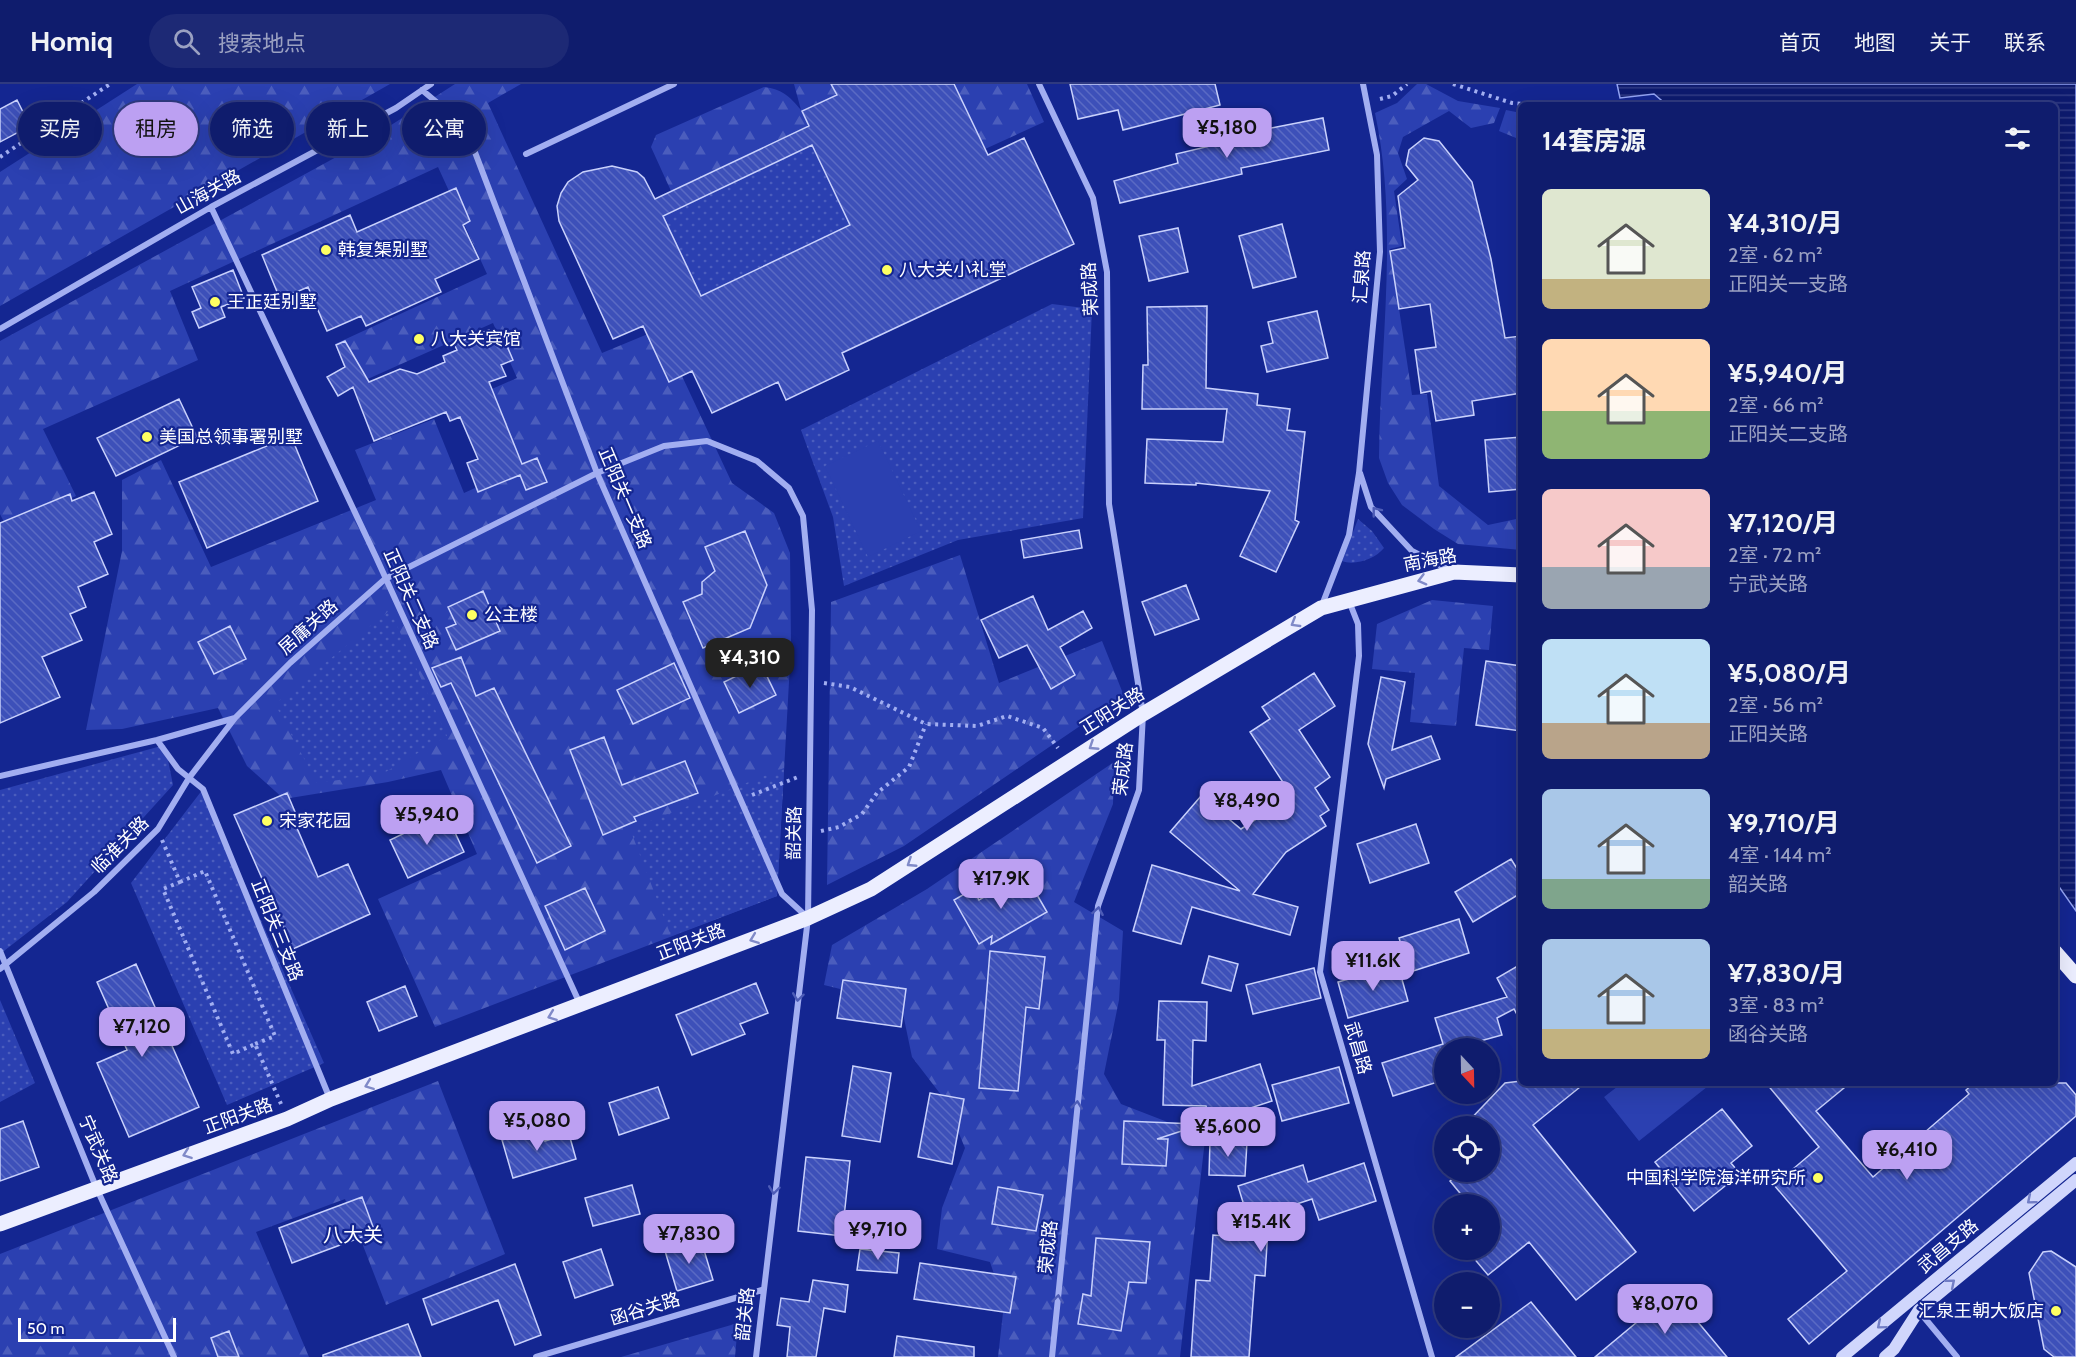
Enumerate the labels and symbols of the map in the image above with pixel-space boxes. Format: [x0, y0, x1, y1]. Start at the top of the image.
pin: ¥5,180 [1178, 108, 1276, 159]
street label: 山海关路 [171, 165, 245, 219]
place label: 韩复榘别墅 [338, 239, 428, 261]
marker: 韩复榘别墅 [319, 243, 333, 257]
street label: 汇泉路 [1349, 249, 1375, 305]
place label: 八大关小礼堂 [899, 259, 1007, 281]
street label: 荣成路 [1078, 261, 1102, 317]
marker: 八大关小礼堂 [880, 263, 894, 277]
place label: 王正廷别墅 [227, 291, 317, 313]
marker: 王正廷别墅 [208, 295, 222, 309]
place label: 八大关宾馆 [431, 328, 521, 350]
marker: 八大关宾馆 [412, 332, 426, 346]
place label: 美国总领事署别墅 [159, 426, 303, 448]
marker: 美国总领事署别墅 [140, 430, 154, 444]
street label: 正阳关一支路 [594, 444, 656, 552]
one-way arrow [1373, 507, 1384, 518]
street label: 南海路 [1401, 544, 1459, 576]
street label: 正阳关二支路 [379, 545, 443, 653]
one-way arrow [1417, 573, 1427, 586]
street label: 居庸关路 [274, 595, 342, 659]
place label: 公主楼 [484, 604, 538, 626]
marker: 公主楼 [465, 608, 479, 622]
one-way arrow [1291, 616, 1301, 627]
pin: ¥4,310 [701, 638, 799, 689]
street label: 正阳关路 [1076, 683, 1148, 739]
one-way arrow [1089, 739, 1099, 751]
street label: 荣成路 [1109, 741, 1137, 797]
pin: ¥8,490 [1198, 781, 1296, 832]
pin: ¥5,940 [378, 795, 476, 846]
street label: 韶关路 [783, 806, 805, 860]
place label: 宋家花园 [279, 810, 351, 832]
street label: 临淮关路 [87, 812, 153, 878]
marker: 宋家花园 [260, 814, 274, 828]
one-way arrow [907, 856, 918, 867]
pin: ¥17.9K [952, 859, 1050, 910]
street label: 正阳关三支路 [247, 876, 307, 984]
one-way arrow [1091, 906, 1104, 916]
street label: 正阳关路 [653, 919, 729, 965]
one-way arrow [749, 932, 760, 944]
pin: ¥11.6K [1324, 941, 1422, 992]
one-way arrow [793, 992, 805, 1002]
pin: ¥7,120 [93, 1007, 191, 1058]
one-way arrow [547, 1009, 558, 1022]
street label: 武昌路 [1340, 1019, 1376, 1077]
north arrow [1434, 1038, 1500, 1104]
one-way arrow [365, 1077, 375, 1090]
street label: 正阳关路 [200, 1093, 276, 1139]
one-way arrow [1070, 1100, 1083, 1109]
pin: ¥5,080 [488, 1101, 586, 1152]
pin: ¥5,600 [1179, 1107, 1277, 1158]
street label: 宁武关路 [74, 1112, 122, 1186]
pin: ¥6,410 [1858, 1130, 1956, 1181]
one-way arrow [182, 1147, 193, 1160]
place label: 中国科学院海洋研究所 [1626, 1167, 1806, 1189]
marker: 中国科学院海洋研究所 [1811, 1171, 1825, 1185]
one-way arrow [769, 1186, 781, 1195]
one-way arrow [2027, 1193, 2038, 1204]
pin: ¥15.4K [1212, 1202, 1310, 1253]
pin: ¥9,710 [829, 1210, 927, 1261]
pin: ¥7,830 [640, 1214, 738, 1265]
street label: 武昌支路 [1913, 1214, 1983, 1278]
street label: 荣成路 [1034, 1219, 1062, 1275]
district label: 八大关 [323, 1223, 383, 1247]
one-way arrow [1944, 1280, 1955, 1291]
pin: ¥8,070 [1616, 1284, 1714, 1335]
street label: 韶关路 [731, 1286, 759, 1342]
street label: 函谷关路 [607, 1288, 683, 1330]
one-way arrow [1051, 1294, 1064, 1303]
place label: 汇泉王朝大饭店 [1918, 1300, 2044, 1322]
marker: 汇泉王朝大饭店 [2049, 1304, 2063, 1318]
scale bar [18, 1315, 176, 1342]
one-way arrow [1877, 1318, 1888, 1329]

